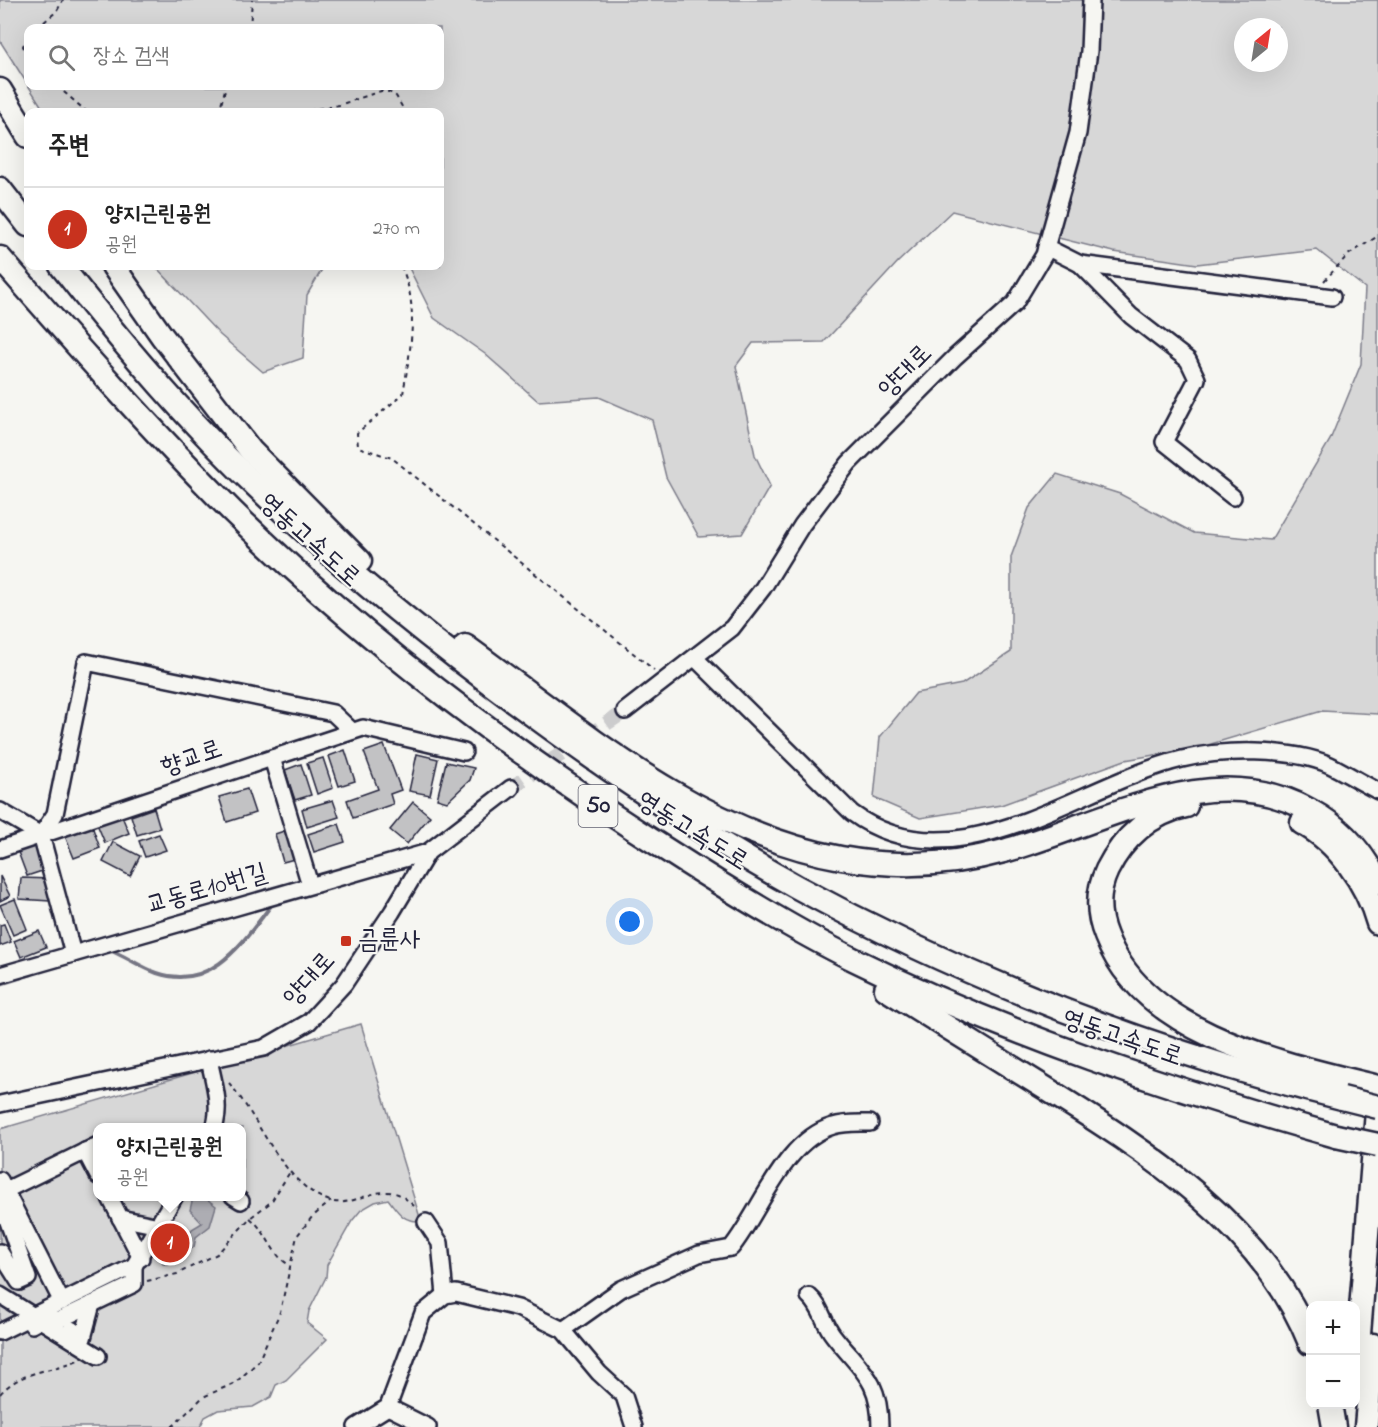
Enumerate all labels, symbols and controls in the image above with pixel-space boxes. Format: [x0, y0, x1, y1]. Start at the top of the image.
north arrow [1234, 18, 1288, 72]
search box [24, 24, 444, 90]
icon: search [45, 41, 78, 74]
text: 장소 검색 [93, 41, 169, 73]
text: 주변 [48, 128, 90, 166]
text: 양지근린공원 [105, 199, 211, 231]
text: 1 [64, 215, 71, 244]
text: 270 m [373, 215, 420, 244]
text: 공원 [105, 231, 137, 260]
street label: 양대로 [870, 336, 942, 408]
street label: 영동고속도로 [250, 485, 368, 597]
street label: 향교로 [156, 731, 228, 787]
street label: 영동고속도로 [629, 783, 755, 881]
road number: 50 [578, 785, 618, 827]
street label: 교동로10번길 [142, 855, 272, 925]
your location [615, 907, 644, 936]
place label: 금륜사 [358, 922, 421, 960]
marker: 금륜사 [339, 934, 353, 948]
street label: 양대로 [275, 944, 345, 1016]
street label: 영동고속도로 [1056, 1001, 1188, 1077]
popup [93, 1123, 246, 1201]
text: 양지근린공원 [116, 1132, 223, 1164]
text: 공원 [116, 1164, 149, 1193]
pin: 1 [150, 1220, 190, 1266]
map controls [1306, 1301, 1360, 1409]
button: + [1306, 1301, 1360, 1355]
button: − [1306, 1355, 1360, 1409]

